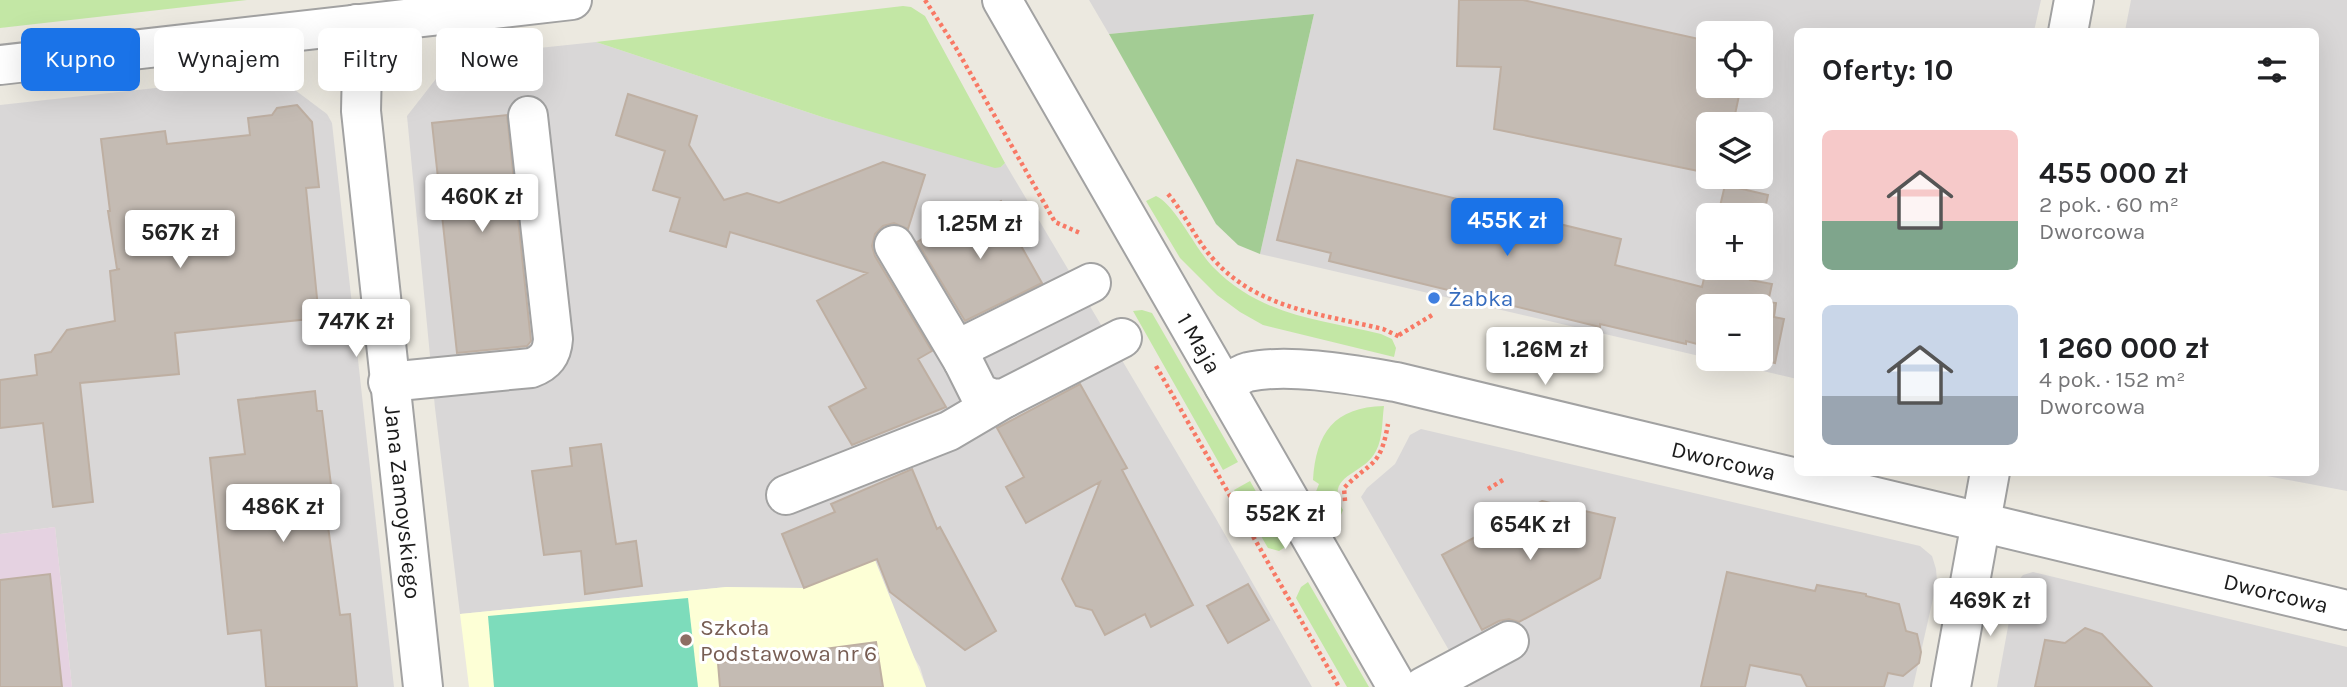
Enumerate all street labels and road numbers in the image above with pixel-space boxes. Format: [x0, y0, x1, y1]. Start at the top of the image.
street label: 1 Maja [1171, 308, 1227, 378]
street label: Jana Zamoyskiego [379, 404, 427, 600]
street label: Dworcowa [1669, 435, 1779, 486]
street label: Dworcowa [2221, 567, 2331, 619]

